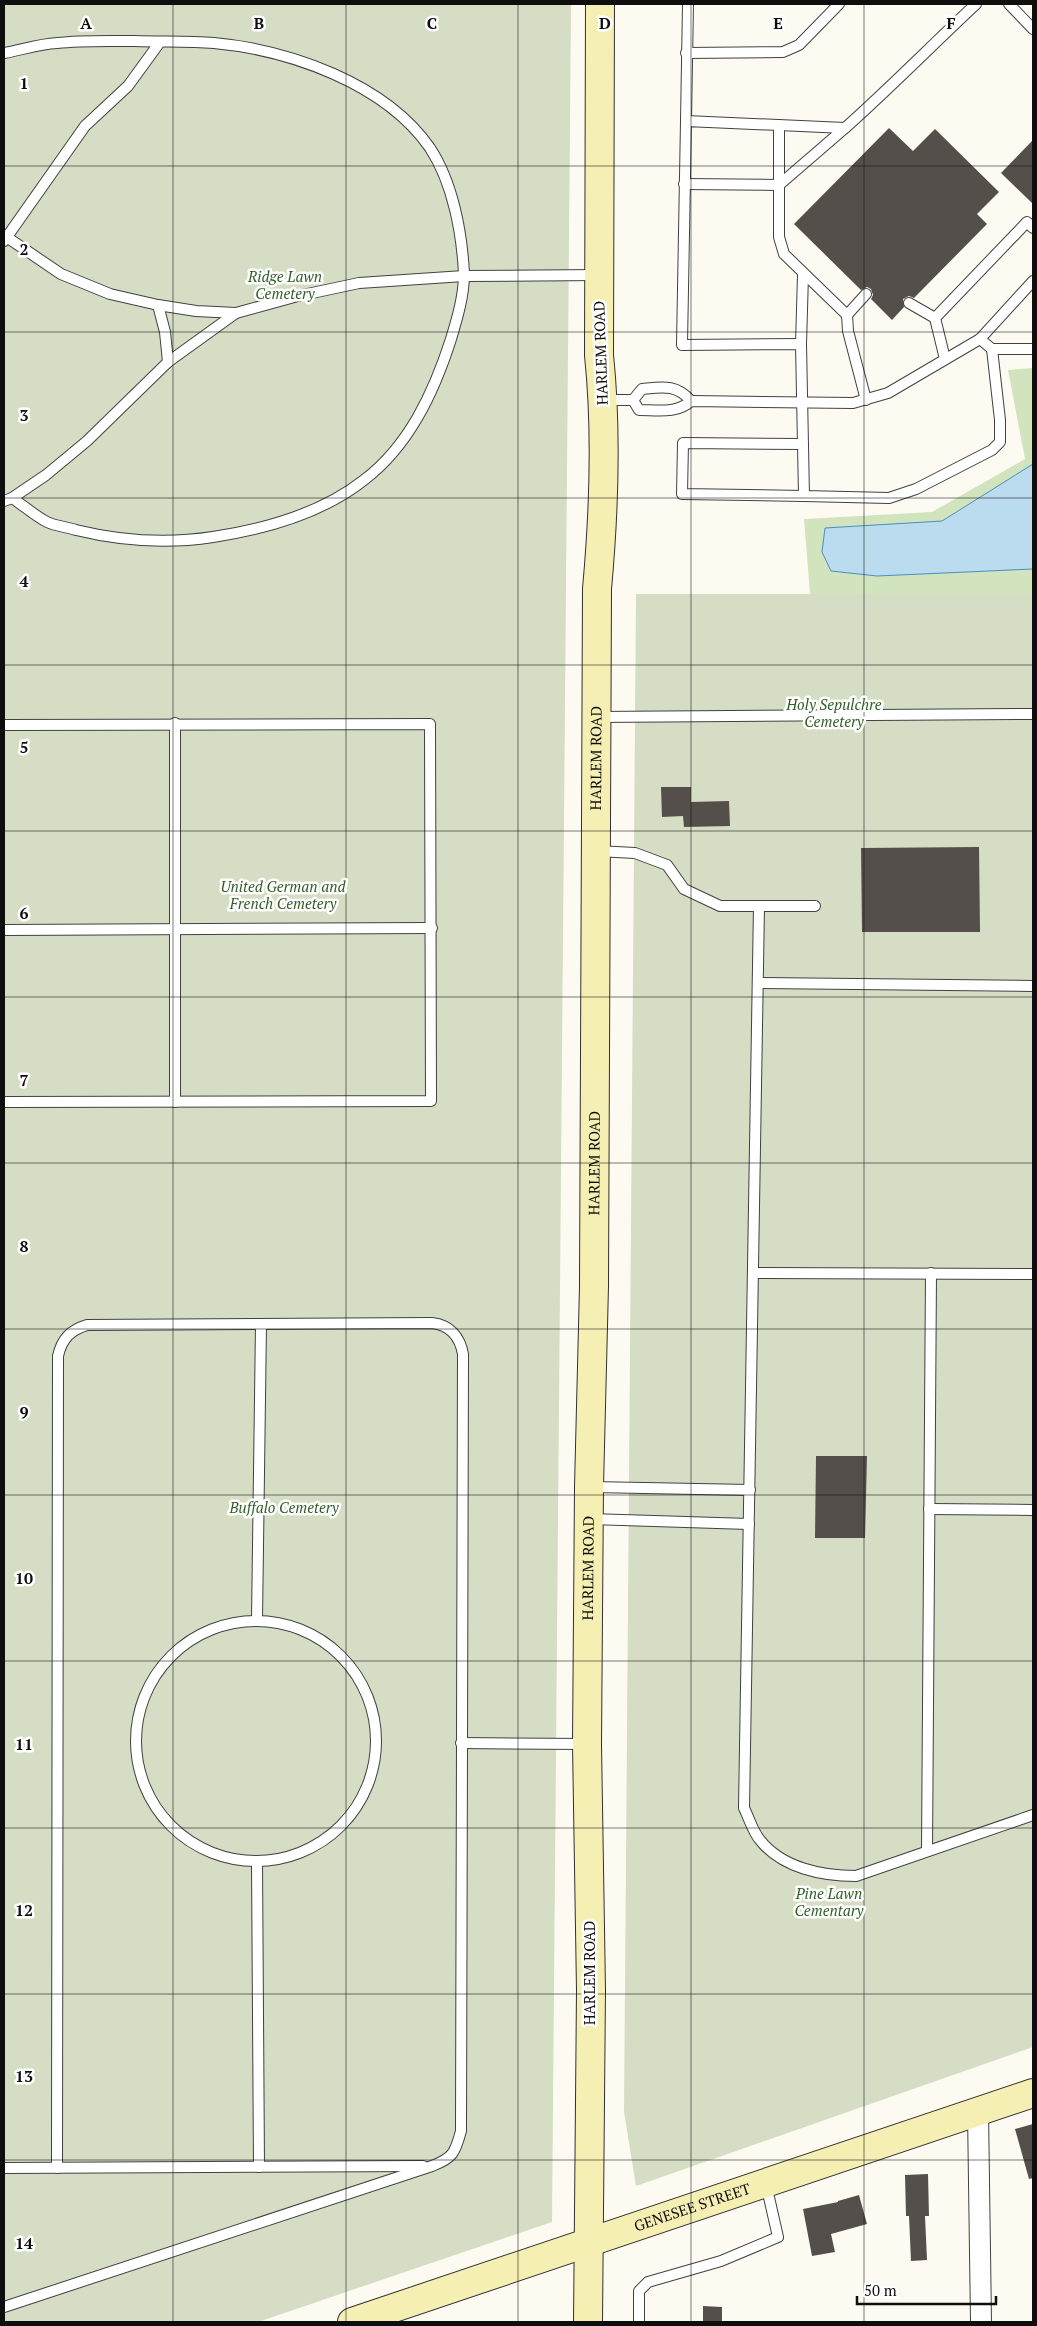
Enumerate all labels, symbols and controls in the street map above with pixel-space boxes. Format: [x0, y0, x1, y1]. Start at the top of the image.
text: A [80, 12, 92, 34]
text: B [254, 12, 264, 34]
text: C [427, 12, 437, 34]
text: D [599, 12, 611, 34]
text: E [773, 12, 783, 34]
text: F [946, 12, 956, 34]
text: 1 [19, 72, 29, 94]
text: 2 [19, 238, 29, 260]
park label: Ridge Lawn Cemetery [247, 266, 322, 303]
street label: HARLEM ROAD [588, 300, 612, 406]
text: 3 [19, 404, 29, 426]
text: 4 [19, 570, 29, 592]
park label: Holy Sepulchre Cemetery [785, 694, 882, 731]
street label: HARLEM ROAD [585, 706, 605, 810]
text: 5 [19, 736, 29, 758]
park label: United German and French Cemetery [220, 876, 346, 913]
text: 6 [19, 902, 29, 924]
text: 7 [19, 1069, 29, 1091]
street label: HARLEM ROAD [583, 1111, 604, 1215]
text: 8 [19, 1235, 29, 1257]
text: 9 [19, 1401, 29, 1423]
park label: Buffalo Cemetery [229, 1497, 340, 1517]
street label: HARLEM ROAD [577, 1516, 598, 1620]
text: 10 [15, 1567, 33, 1589]
text: 11 [15, 1733, 33, 1755]
park label: Pine Lawn Cementary [795, 1883, 865, 1920]
text: 12 [15, 1899, 33, 1921]
street label: HARLEM ROAD [579, 1921, 599, 2025]
text: 13 [15, 2065, 33, 2087]
street label: GENESEE STREET [631, 2178, 753, 2235]
text: 14 [15, 2232, 33, 2254]
scale bar [857, 2274, 996, 2306]
text: 50 m [864, 2280, 897, 2300]

